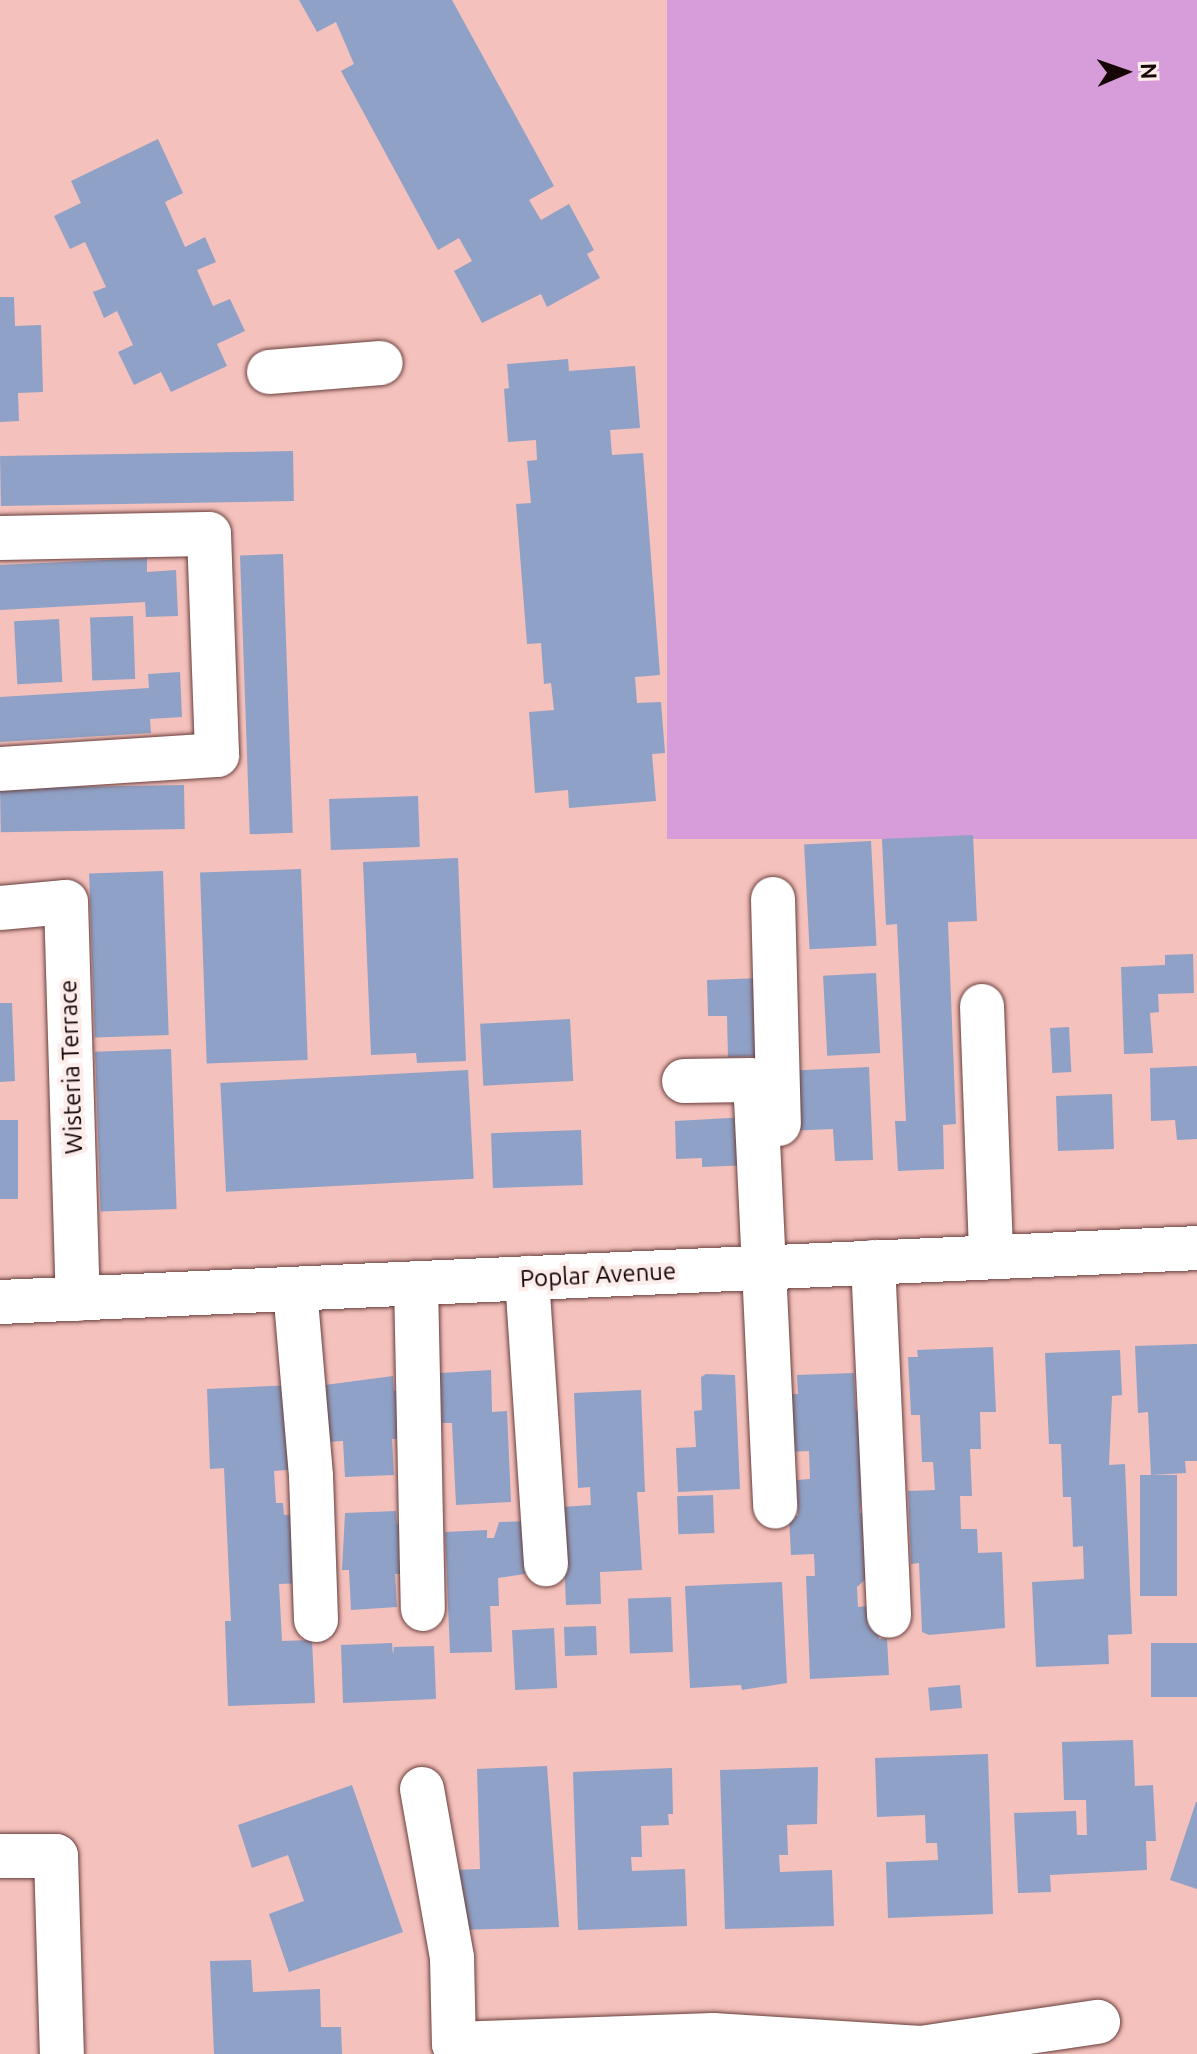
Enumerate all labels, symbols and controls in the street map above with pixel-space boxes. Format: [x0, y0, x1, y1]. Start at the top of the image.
north arrow [1085, 32, 1165, 112]
text: N [1137, 62, 1162, 80]
street label: Wisteria Terrace [54, 979, 88, 1155]
street label: Poplar Avenue [519, 1257, 677, 1293]

